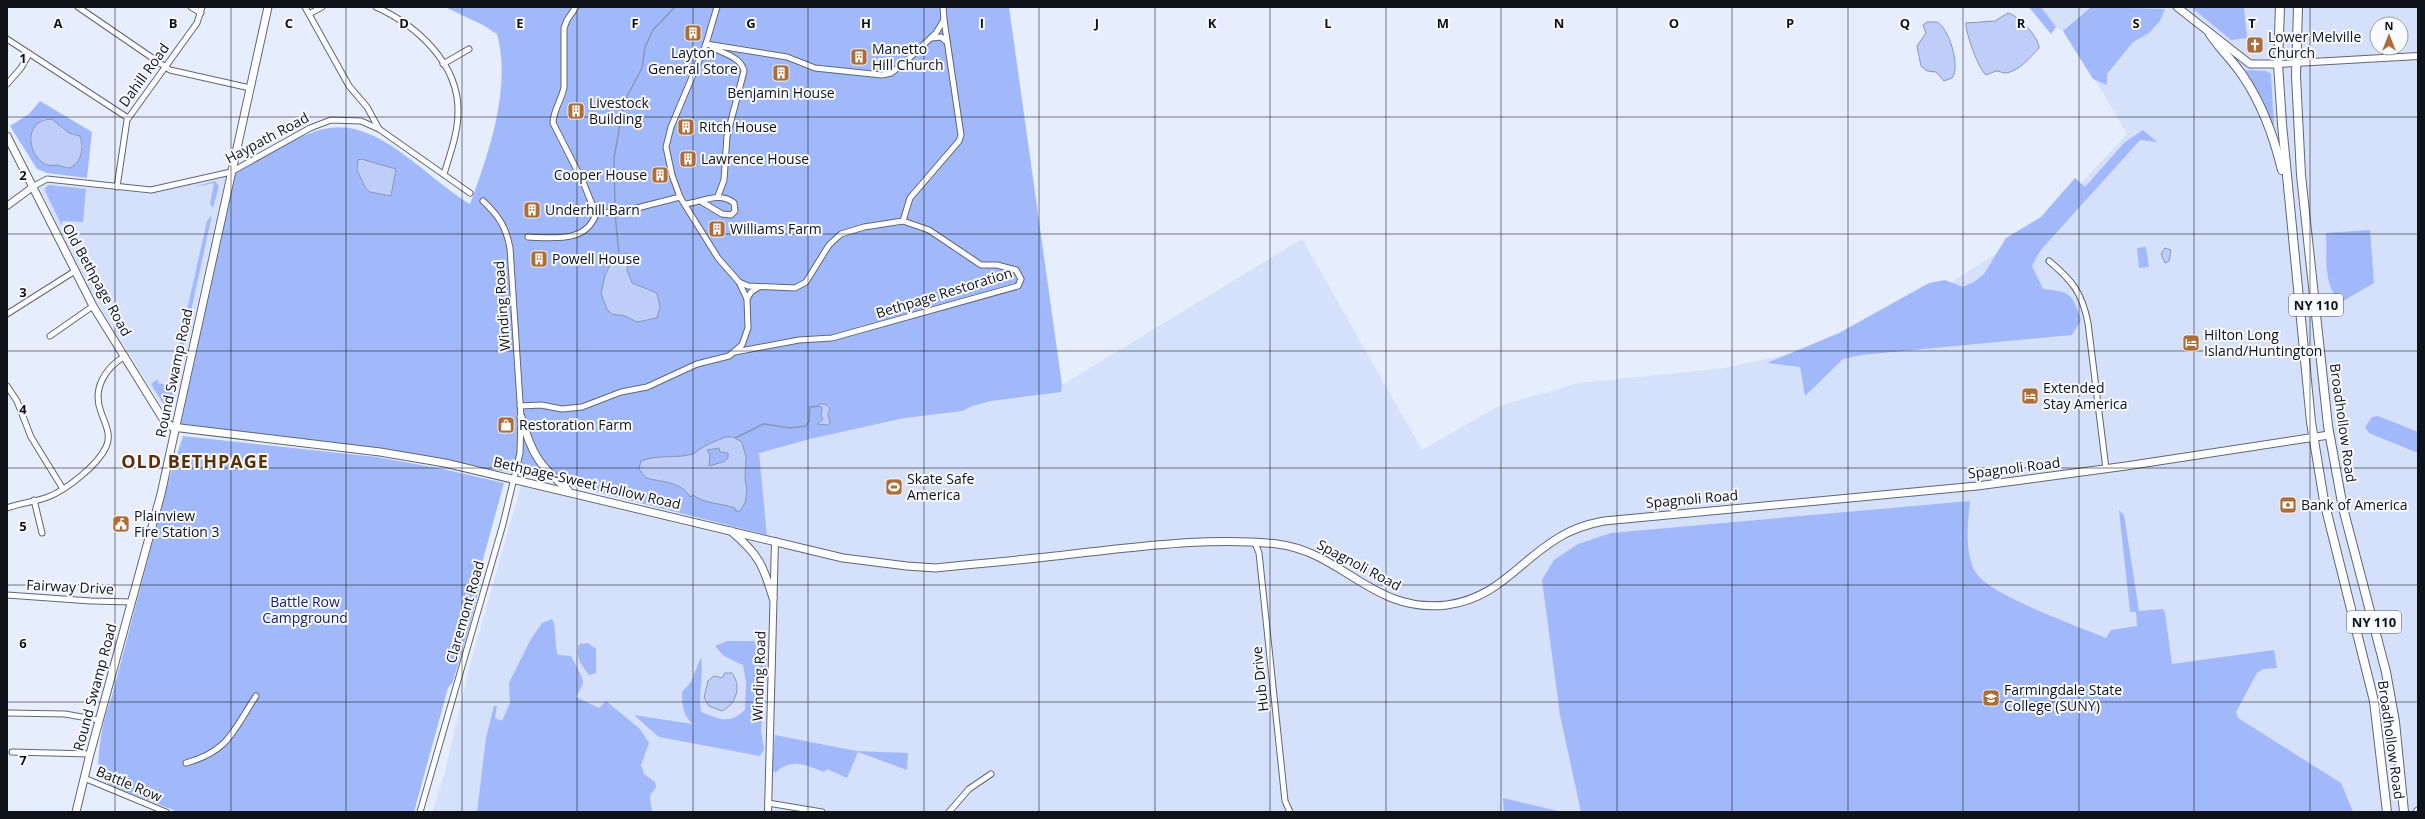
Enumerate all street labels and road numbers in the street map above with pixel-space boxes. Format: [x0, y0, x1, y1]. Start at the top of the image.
street label: Dahill Road [114, 39, 173, 110]
street label: Haypath Road [222, 108, 312, 168]
street label: Old Bethpage Road [59, 220, 136, 339]
street label: Winding Road [489, 260, 514, 352]
street label: Bethpage Restoration [873, 263, 1014, 322]
road number: NY 110 [2289, 294, 2343, 316]
street label: Round Swamp Road [151, 307, 196, 439]
street label: Broadhollow Road [2326, 362, 2361, 484]
street label: Bethpage-Sweet Hollow Road [492, 452, 683, 513]
street label: Spagnoli Road [1967, 452, 2061, 483]
street label: Spagnoli Road [1645, 485, 1739, 512]
street label: Spagnoli Road [1314, 534, 1405, 595]
street label: Claremont Road [441, 558, 488, 665]
street label: Fairway Drive [26, 575, 115, 598]
road number: NY 110 [2347, 611, 2401, 633]
street label: Round Swamp Road [68, 621, 121, 753]
street label: Winding Road [747, 630, 770, 721]
street label: Hub Drive [1247, 645, 1272, 713]
street label: Broadhollow Road [2374, 679, 2409, 801]
street label: Battle Row [93, 761, 165, 806]

